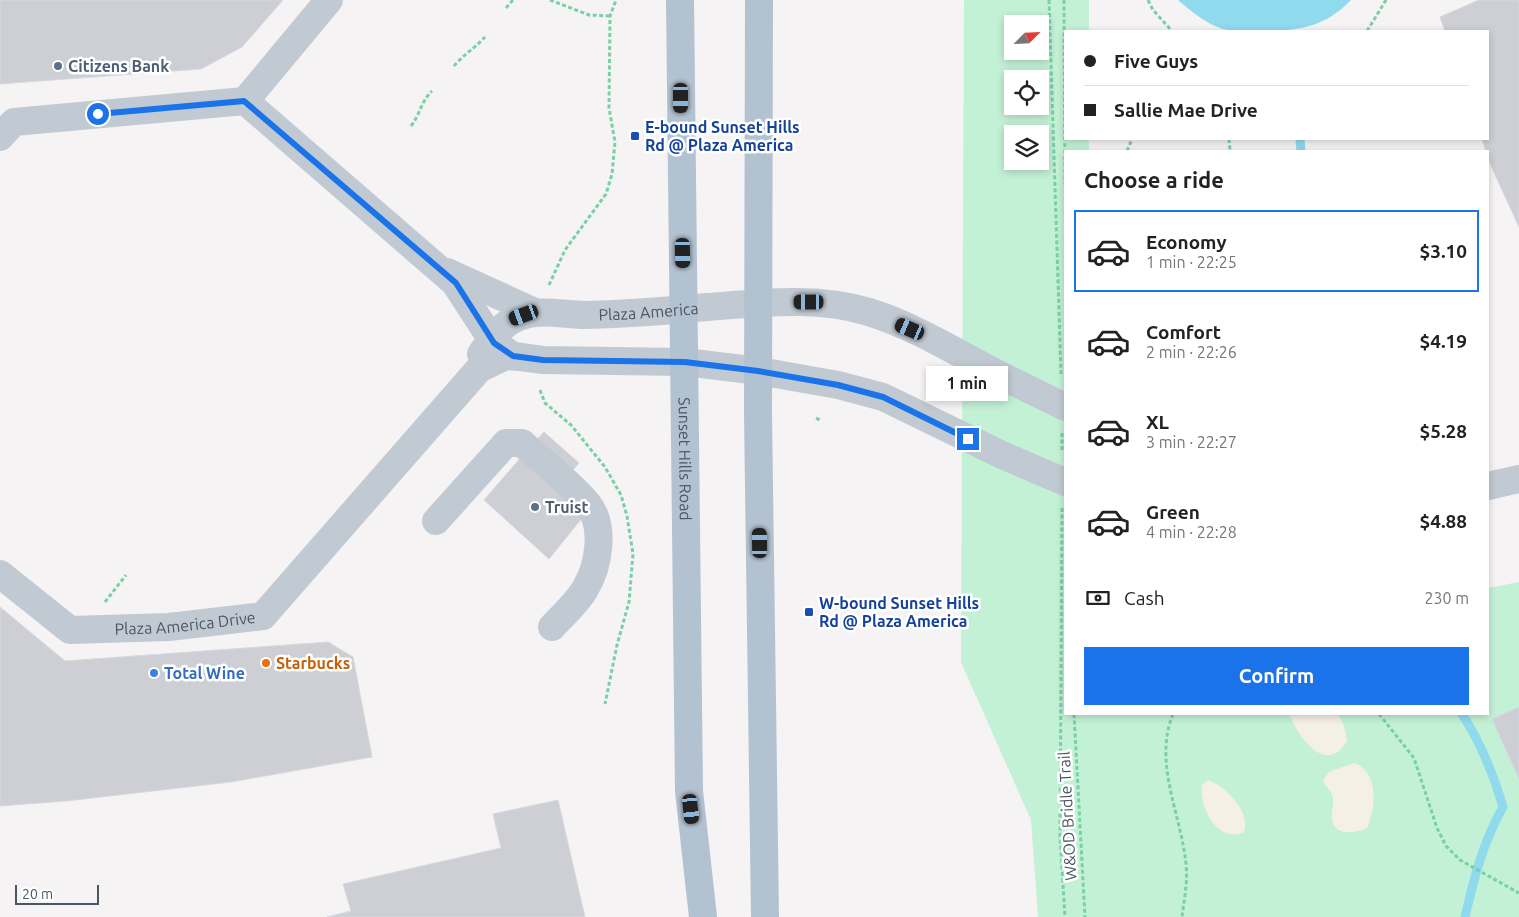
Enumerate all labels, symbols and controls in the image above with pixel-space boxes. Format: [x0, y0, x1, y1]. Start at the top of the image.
north arrow [1004, 15, 1049, 60]
map controls [1004, 15, 1049, 170]
text: Five Guys [1114, 50, 1198, 72]
place label: Citizens Bank [68, 57, 169, 75]
marker: Citizens Bank [52, 60, 64, 72]
button: locate [1004, 70, 1049, 115]
car [673, 83, 688, 113]
text: Sallie Mae Drive [1114, 99, 1258, 121]
route start [87, 103, 109, 125]
place label: E-bound Sunset Hills Rd @ Plaza America [645, 118, 800, 154]
button: layers [1004, 125, 1049, 170]
marker: E-bound Sunset Hills Rd @ Plaza America [629, 130, 641, 142]
text: Choose a ride [1084, 167, 1224, 192]
icon: car [1086, 229, 1131, 274]
text: Economy [1146, 231, 1227, 253]
car [675, 238, 690, 268]
text: $3.10 [1419, 240, 1467, 262]
text: 1 min · 22:25 [1146, 253, 1237, 271]
car [794, 295, 824, 310]
street label: Plaza America [598, 299, 699, 324]
car [507, 303, 540, 327]
car [893, 316, 926, 342]
icon: car [1086, 319, 1131, 364]
text: Comfort [1146, 321, 1221, 343]
text: $4.19 [1419, 330, 1467, 352]
text: 2 min · 22:26 [1146, 343, 1237, 361]
callout: 1 min [927, 366, 1009, 402]
text: 1 min [947, 374, 987, 392]
street label: Sunset Hills Road [676, 397, 695, 521]
icon: car [1086, 409, 1131, 454]
text: XL [1146, 411, 1169, 433]
text: $5.28 [1419, 420, 1467, 442]
route end [957, 428, 979, 450]
text: 3 min · 22:27 [1146, 433, 1237, 451]
place label: Truist [545, 498, 589, 516]
icon: car [1086, 499, 1131, 544]
marker: Truist [529, 501, 541, 513]
text: Green [1146, 501, 1200, 523]
text: $4.88 [1419, 510, 1467, 532]
text: 4 min · 22:28 [1146, 523, 1237, 541]
car [752, 528, 767, 558]
icon: cash [1084, 584, 1112, 612]
text: Cash [1124, 587, 1165, 609]
text: 230 m [1424, 589, 1469, 607]
place label: W-bound Sunset Hills Rd @ Plaza America [819, 594, 979, 630]
marker: W-bound Sunset Hills Rd @ Plaza America [803, 606, 815, 618]
street label: Plaza America Drive [114, 608, 257, 638]
button: Confirm [1084, 647, 1469, 705]
place label: Starbucks [276, 654, 350, 672]
marker: Starbucks [260, 657, 272, 669]
place label: Total Wine [164, 664, 245, 682]
marker: Total Wine [148, 667, 160, 679]
street label: W&OD Bridle Trail [1055, 751, 1079, 881]
car [681, 793, 700, 825]
scale bar [15, 882, 99, 905]
text: 20 m [22, 886, 53, 902]

